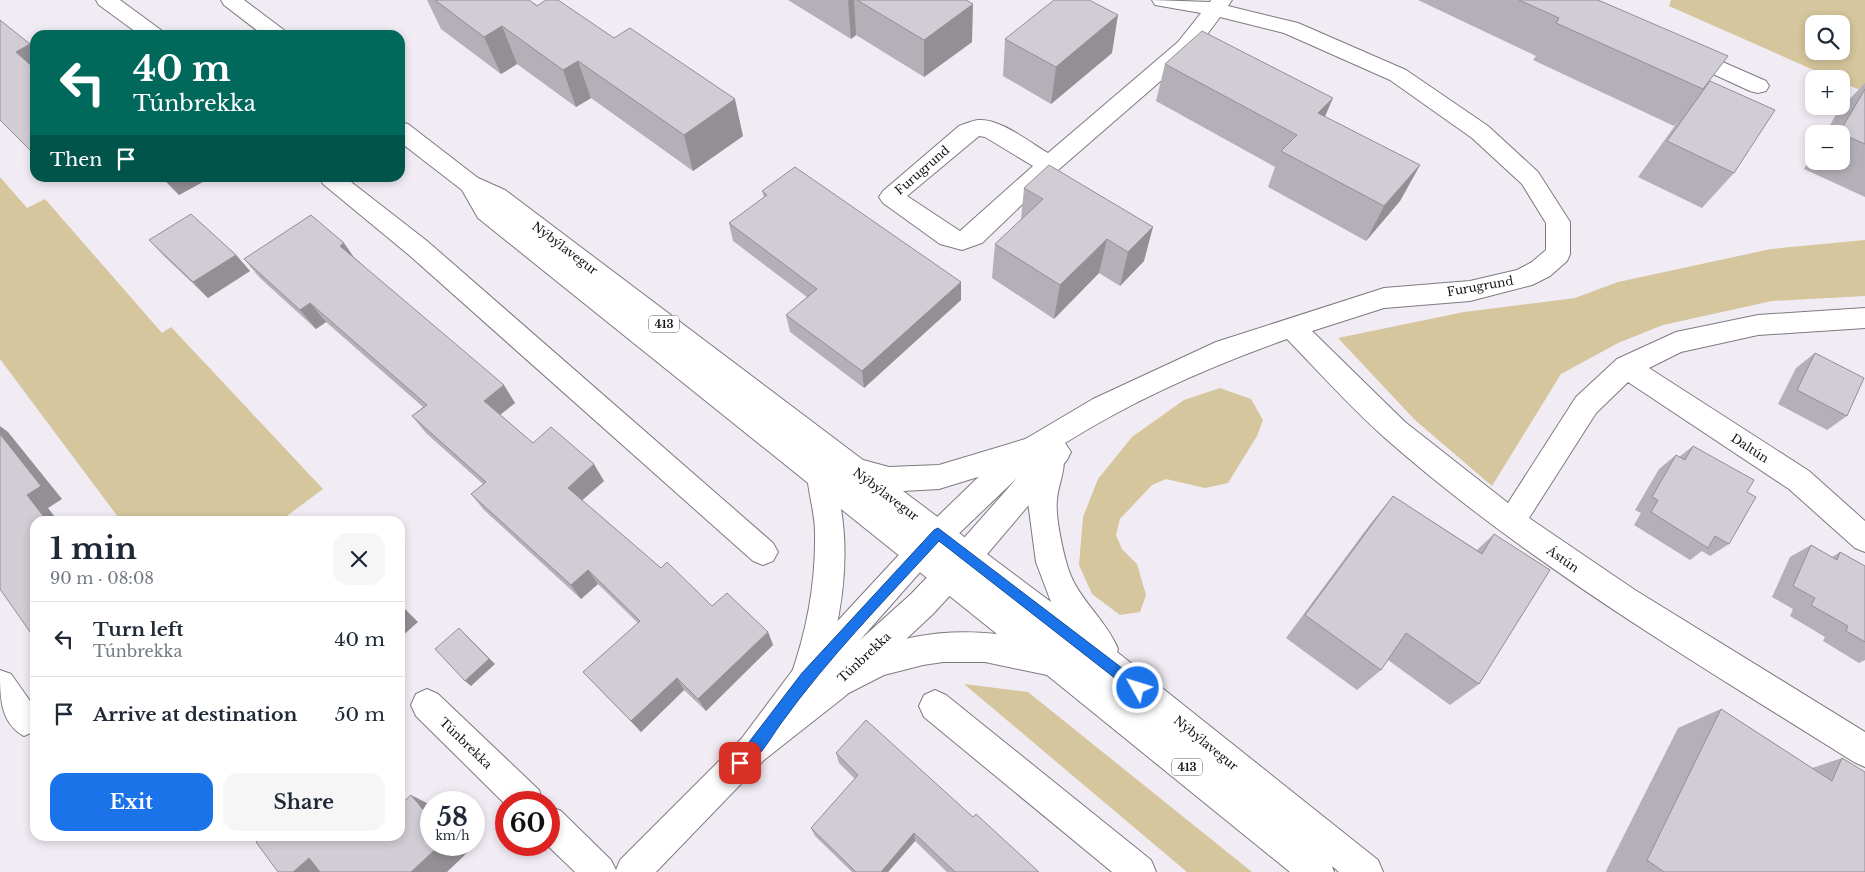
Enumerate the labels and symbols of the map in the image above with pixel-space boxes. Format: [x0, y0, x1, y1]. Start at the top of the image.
street label: Furugrund [892, 142, 952, 198]
street label: Nýbýlavegur [529, 218, 601, 278]
street label: Furugrund [1446, 273, 1514, 299]
road number: 413 [649, 316, 679, 332]
street label: Daltún [1728, 430, 1772, 466]
street label: Nýbýlavegur [850, 464, 922, 524]
street label: Ástún [1543, 541, 1582, 575]
street label: Túnbrekka [834, 628, 894, 685]
position arrow [1111, 661, 1163, 713]
street label: Nýbýlavegur [1171, 712, 1241, 774]
street label: Túnbrekka [437, 714, 496, 772]
pin [719, 742, 761, 784]
road number: 413 [1172, 759, 1202, 776]
speed limit sign: 60 [495, 791, 560, 856]

